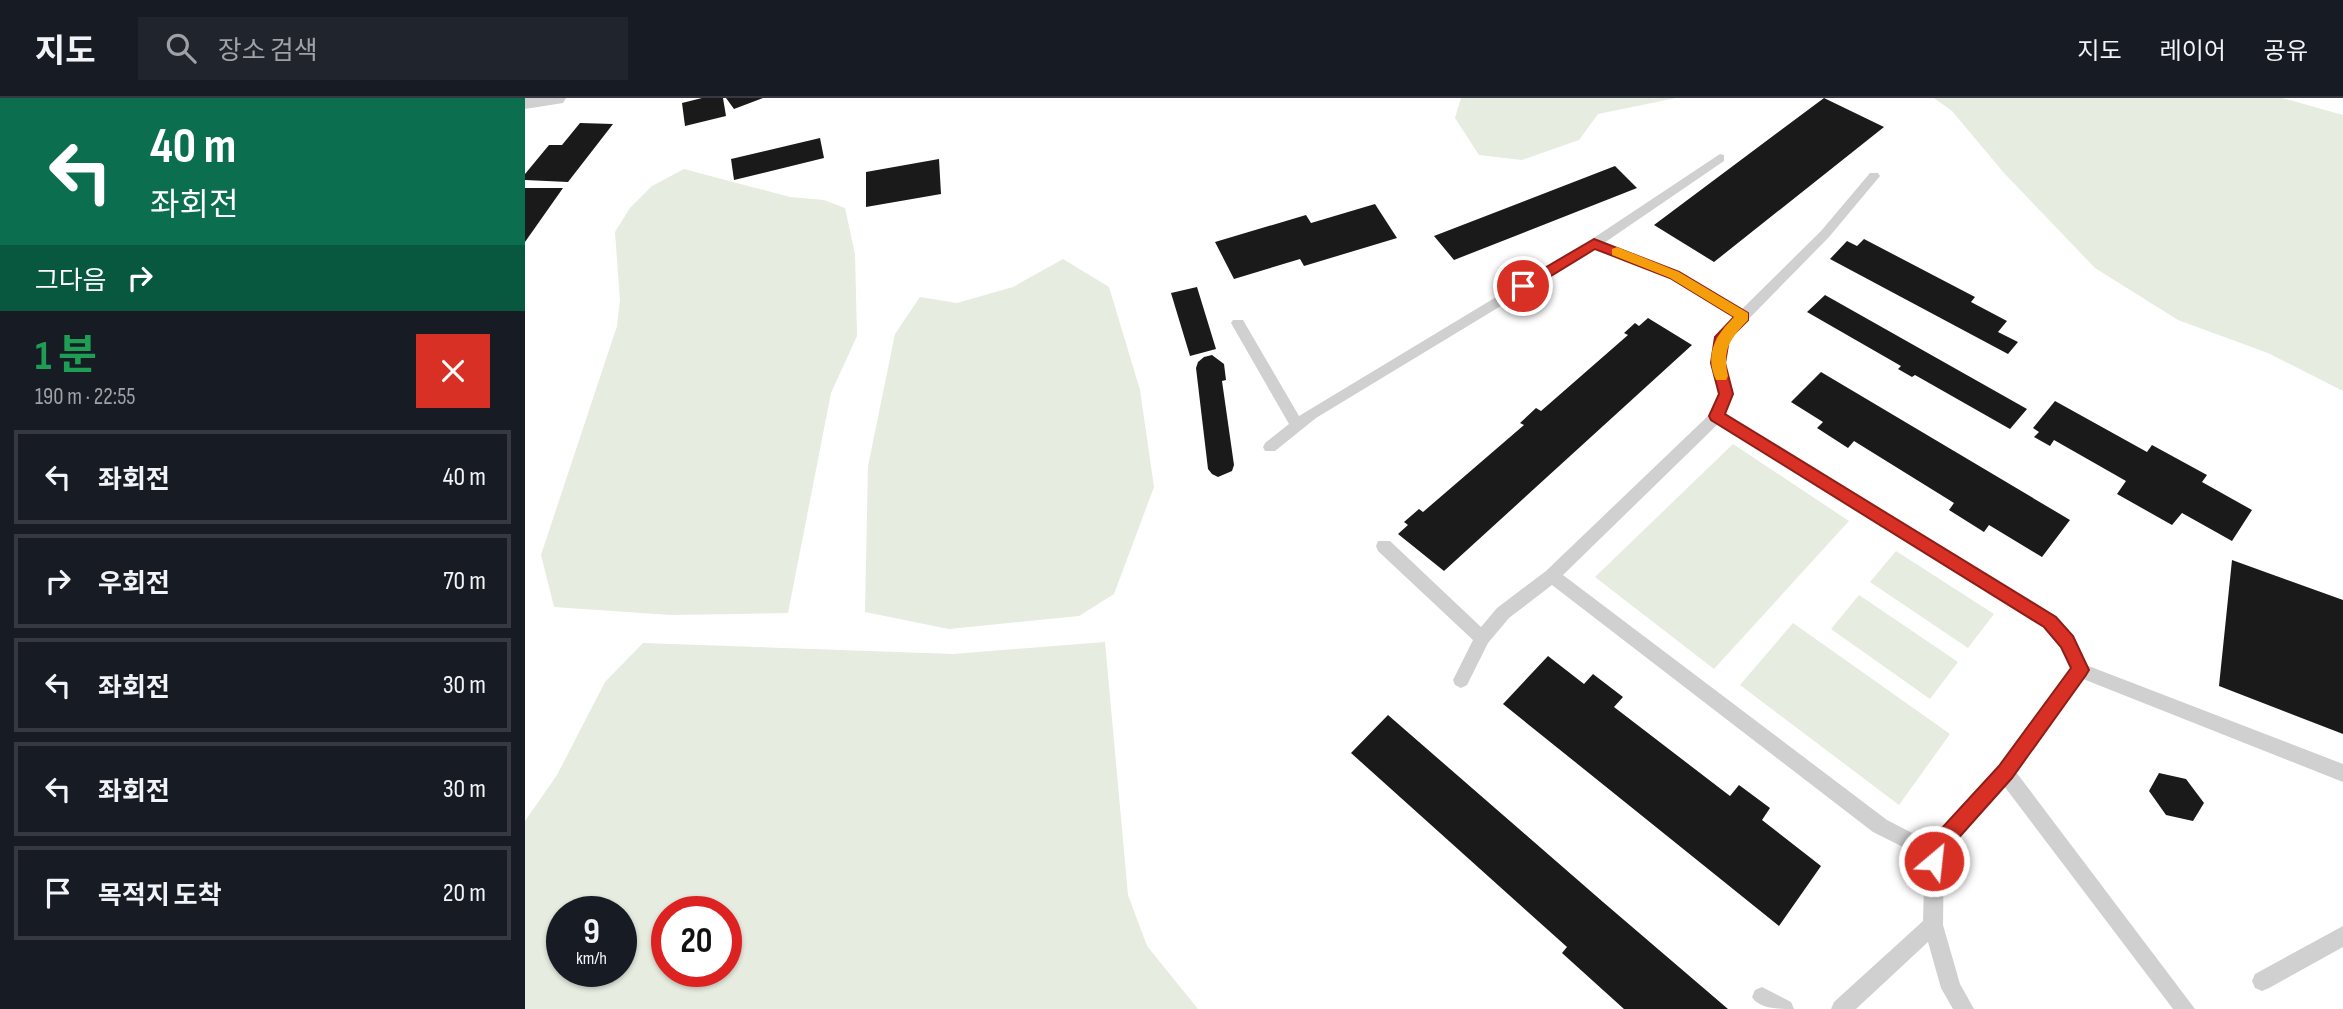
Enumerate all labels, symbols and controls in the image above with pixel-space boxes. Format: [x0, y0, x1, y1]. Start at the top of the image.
search box [138, 17, 628, 80]
icon: search [162, 29, 200, 67]
text: 지도 [35, 32, 96, 72]
text: 장소 검색 [218, 36, 318, 67]
text: 지도 [2077, 37, 2122, 66]
text: 레이어 [2160, 37, 2226, 66]
text: 공유 [2264, 37, 2308, 66]
text: 40 m [150, 118, 236, 177]
icon: left [35, 126, 126, 217]
text: 좌회전 [150, 186, 238, 225]
pin [1493, 256, 1553, 316]
icon: right [121, 259, 159, 297]
text: 그다음 [35, 266, 107, 297]
icon: arrive [1504, 267, 1542, 305]
text: 1 분 [35, 331, 97, 382]
button: close [416, 334, 490, 408]
text: 190 m · 22:55 [35, 383, 136, 411]
icon: left [39, 458, 77, 496]
text: 40 m [443, 462, 486, 493]
text: 좌회전 [98, 465, 170, 496]
icon: right [39, 562, 77, 600]
text: 70 m [443, 566, 486, 597]
text: 우회전 [98, 569, 170, 600]
icon: left [39, 666, 77, 704]
text: 30 m [443, 670, 486, 701]
text: 좌회전 [98, 673, 170, 704]
icon: left [39, 770, 77, 808]
text: 30 m [443, 774, 486, 805]
text: 좌회전 [98, 777, 170, 808]
position arrow [1897, 824, 1971, 898]
icon: arrive [39, 874, 77, 912]
text: 20 m [443, 878, 486, 909]
text: 목적지 도착 [98, 881, 222, 912]
speed limit sign: 20 [651, 896, 742, 987]
text: 9 [583, 911, 600, 954]
text: km/h [576, 948, 607, 969]

